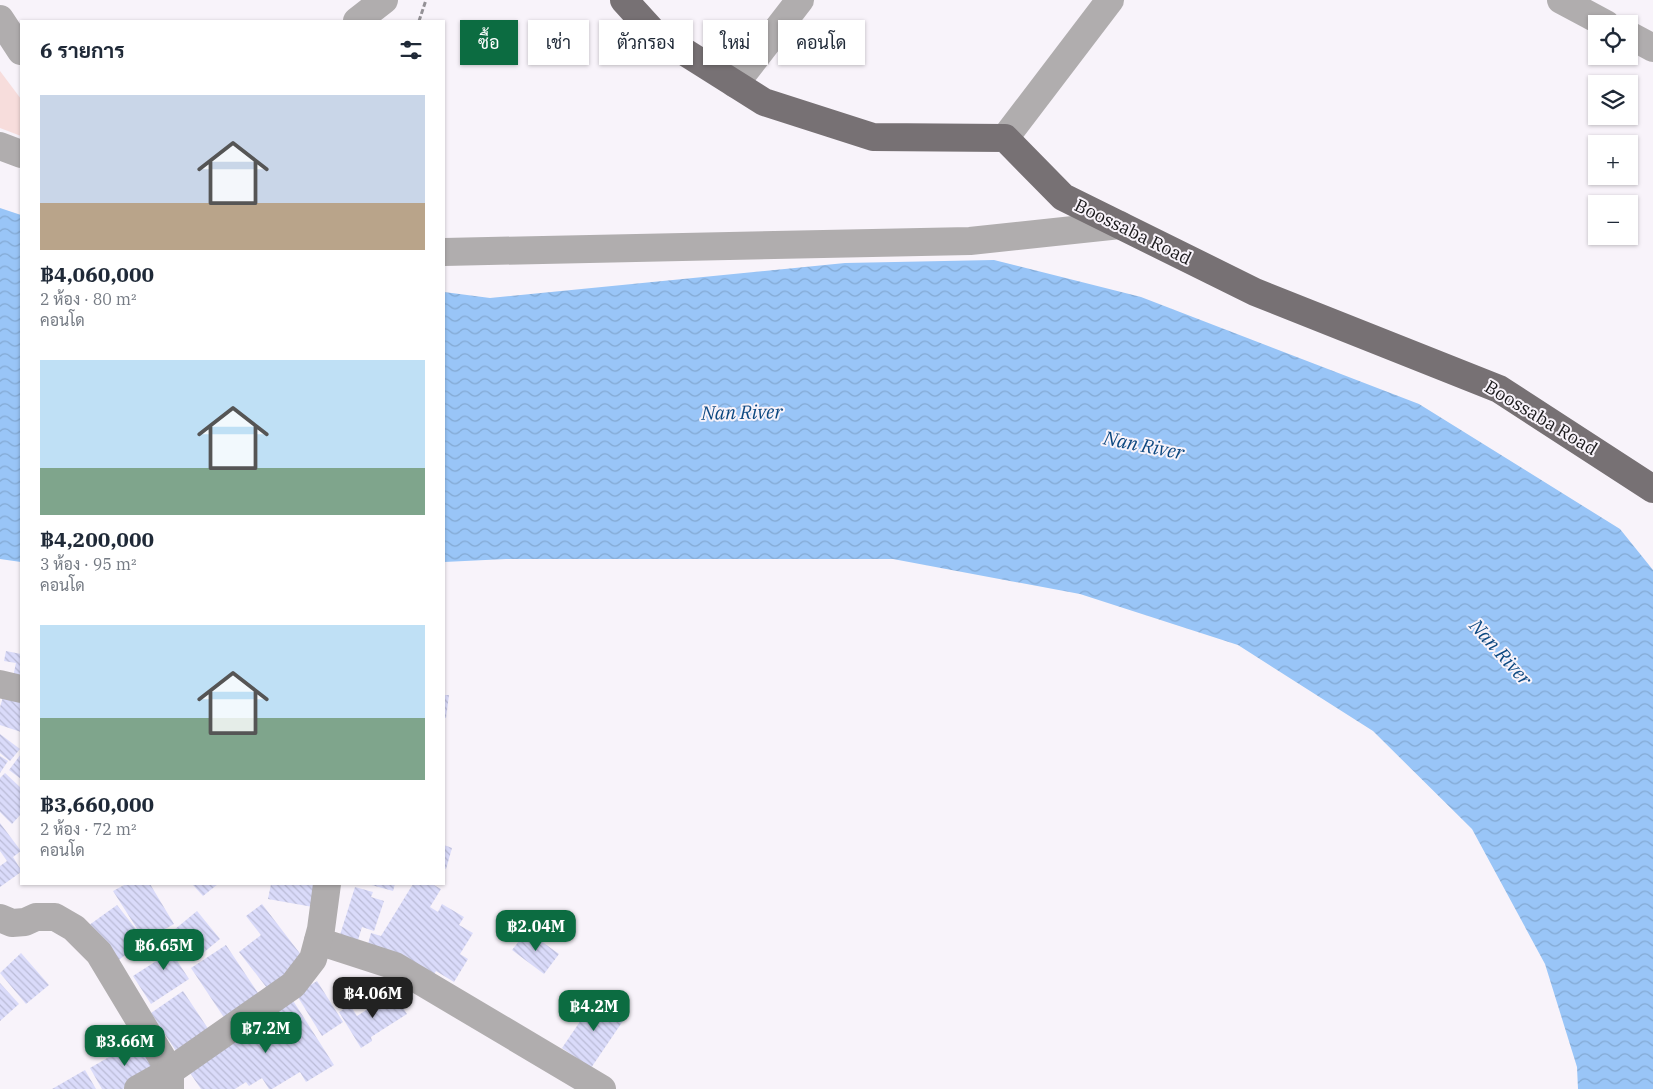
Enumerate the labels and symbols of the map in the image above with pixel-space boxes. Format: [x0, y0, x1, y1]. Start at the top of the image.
street label: Boossaba Road [1071, 193, 1196, 270]
street label: Boossaba Road [1481, 375, 1602, 460]
water label: Nan River [700, 399, 784, 425]
water label: Nan River [1101, 425, 1187, 465]
water label: Nan River [1464, 613, 1538, 691]
pin: ฿2.04M [495, 910, 577, 952]
pin: ฿6.65M [123, 928, 205, 971]
pin: ฿4.06M [332, 976, 414, 1019]
pin: ฿4.2M [559, 990, 629, 1032]
pin: ฿7.2M [231, 1012, 301, 1054]
pin: ฿3.66M [84, 1024, 166, 1067]

